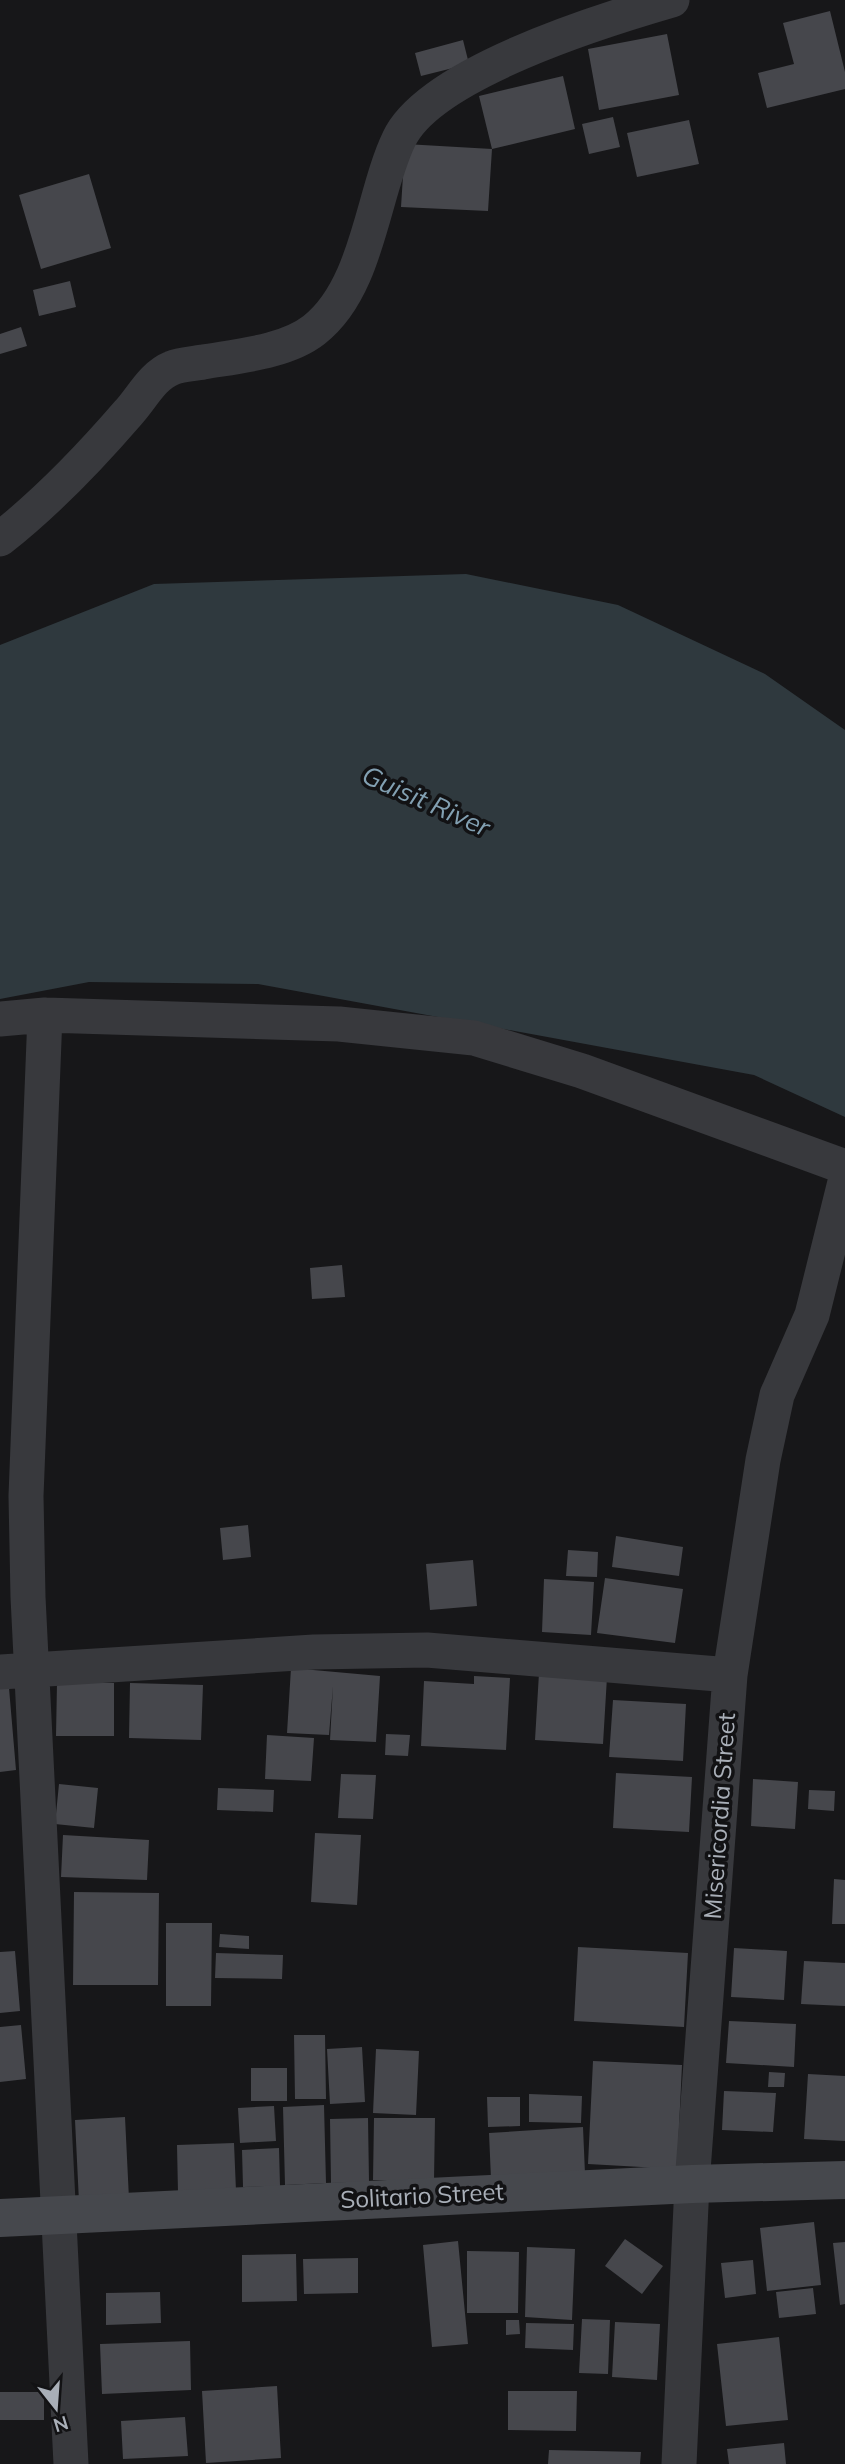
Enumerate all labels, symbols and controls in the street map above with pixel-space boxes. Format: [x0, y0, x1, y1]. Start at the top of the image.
water label: Guisit River [357, 758, 497, 844]
street label: Misericordia Street [697, 1712, 741, 1920]
street label: Solitario Street [339, 2176, 504, 2214]
north arrow [21, 2373, 91, 2443]
text: N [51, 2411, 71, 2438]

